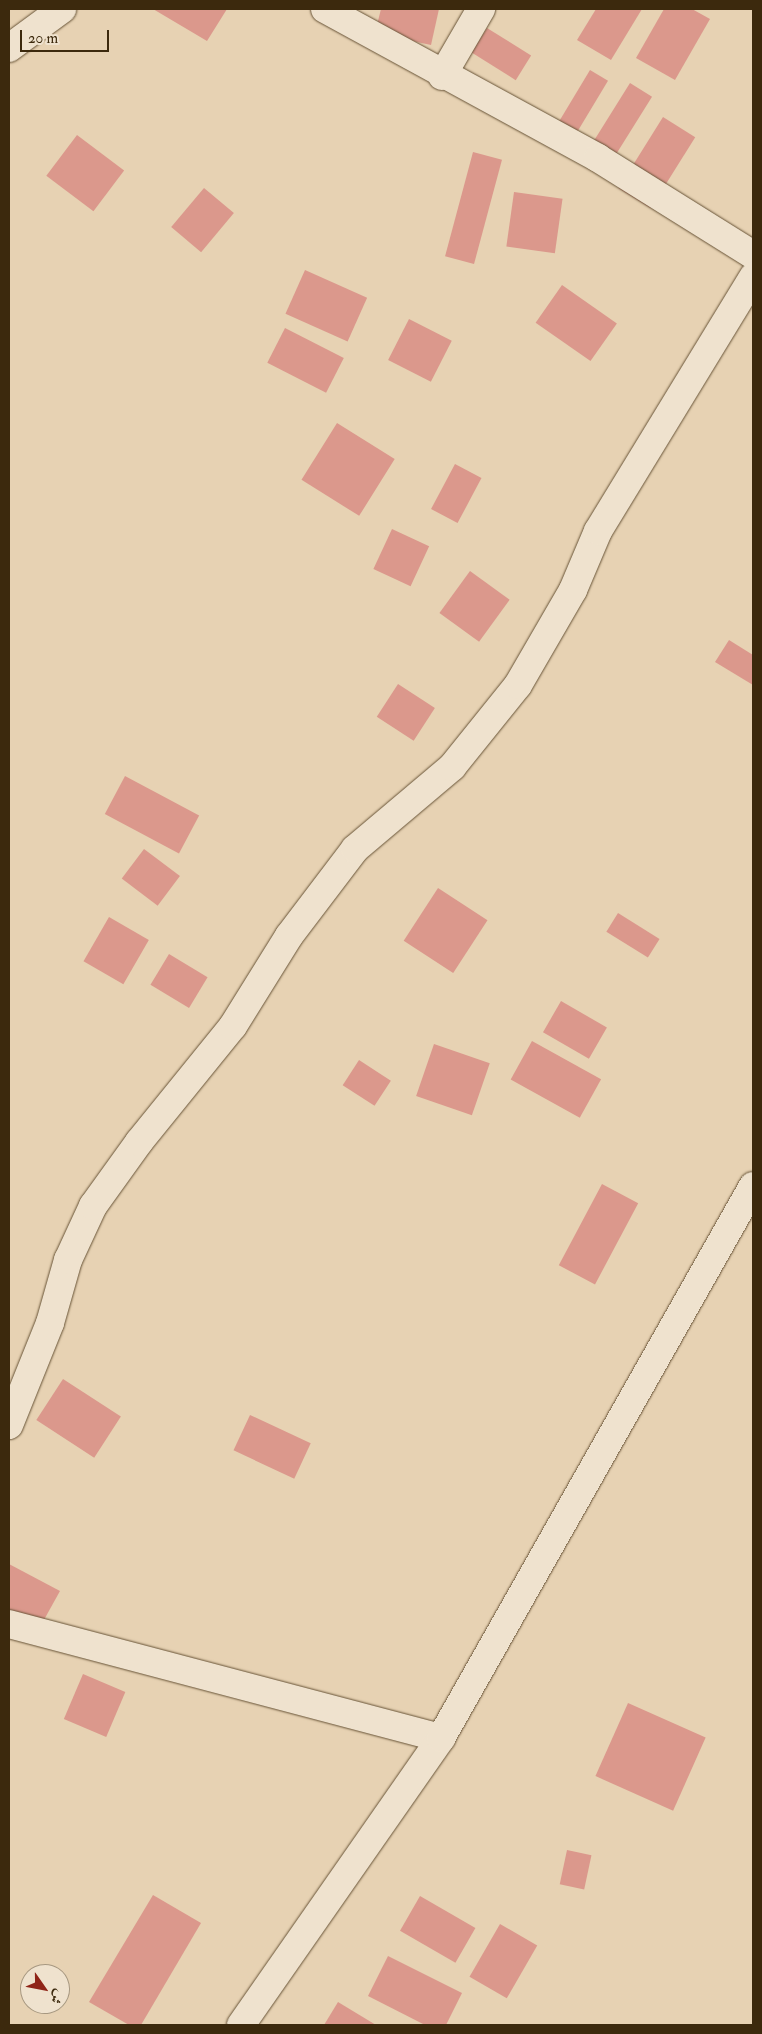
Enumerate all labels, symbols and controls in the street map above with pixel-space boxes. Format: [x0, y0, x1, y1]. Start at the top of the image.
scale bar [22, 20, 111, 52]
text: 20 m [28, 29, 58, 48]
north arrow [20, 1964, 70, 2014]
text: ش [46, 1986, 68, 2007]

